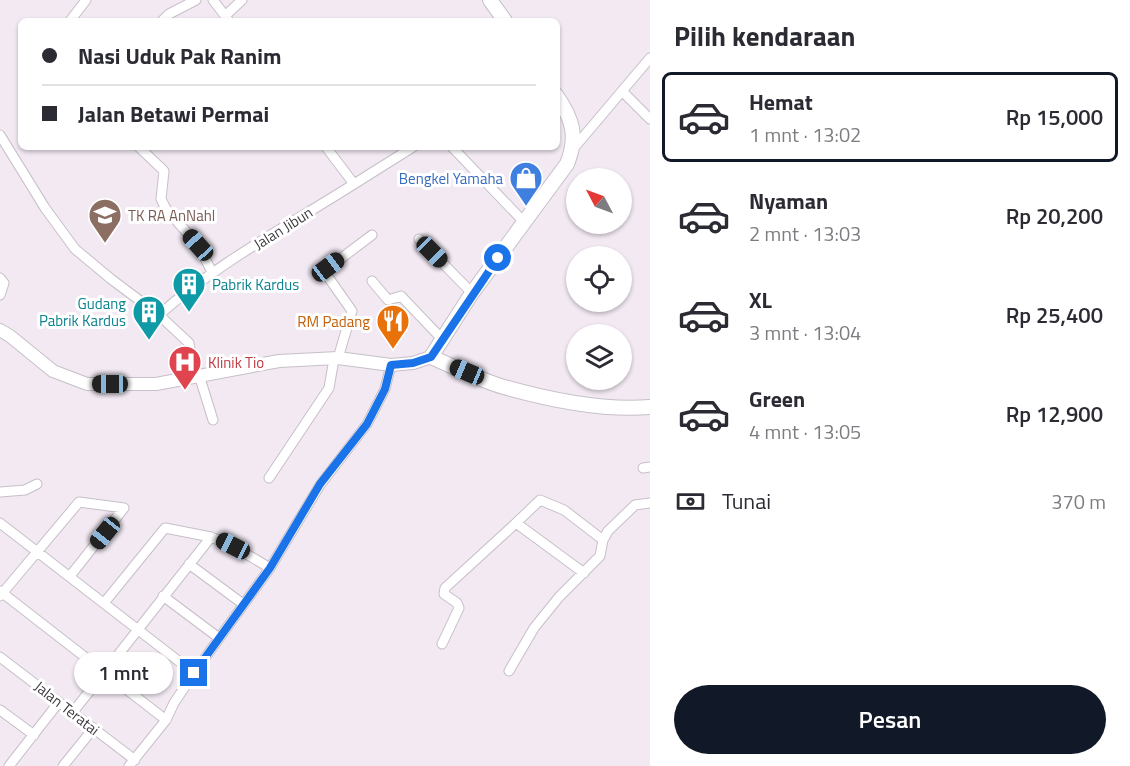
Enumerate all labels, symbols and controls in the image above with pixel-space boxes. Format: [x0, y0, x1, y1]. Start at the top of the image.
text: Pilih kendaraan [674, 15, 856, 56]
text: Nasi Uduk Pak Ranim [78, 39, 281, 73]
text: Hemat [749, 85, 813, 119]
icon: car [677, 90, 731, 144]
text: Jalan Betawi Permai [78, 97, 269, 131]
text: Rp 15,000 [1006, 100, 1103, 134]
text: 1 mnt · 13:02 [749, 119, 861, 150]
shop icon: Bengkel Yamaha [508, 160, 544, 207]
place label: Bengkel Yamaha [399, 167, 503, 190]
north arrow [566, 168, 632, 234]
map controls [566, 168, 632, 390]
text: Nyaman [749, 184, 828, 218]
icon: car [677, 189, 731, 243]
school or university icon: TK RA AnNahl [87, 197, 123, 244]
text: Rp 20,200 [1006, 199, 1103, 233]
street label: Jalan Jibun [249, 201, 317, 255]
place label: TK RA AnNahl [128, 204, 215, 227]
text: 2 mnt · 13:03 [749, 218, 861, 249]
car [179, 226, 217, 264]
car [413, 233, 451, 271]
route start [484, 244, 511, 271]
button: locate [566, 246, 632, 312]
car [308, 249, 348, 285]
building icon: Pabrik Kardus [171, 266, 207, 313]
place label: Pabrik Kardus [212, 273, 299, 296]
text: XL [749, 283, 772, 317]
icon: car [677, 288, 731, 342]
place label: Gudang Pabrik Kardus [39, 292, 126, 332]
building icon: Gudang Pabrik Kardus [131, 294, 167, 341]
text: Rp 25,400 [1006, 298, 1103, 332]
restaurant icon: RM Padang [375, 303, 411, 350]
place label: RM Padang [297, 310, 370, 333]
text: 3 mnt · 13:04 [749, 317, 861, 348]
button: layers [566, 324, 632, 390]
hospital icon: Klinik Tio [167, 344, 203, 391]
place label: Klinik Tio [208, 351, 264, 374]
car [447, 357, 487, 387]
car [92, 375, 128, 393]
text: Green [749, 382, 805, 416]
icon: car [677, 387, 731, 441]
text: Rp 12,900 [1006, 397, 1103, 431]
text: 4 mnt · 13:05 [749, 416, 861, 447]
text: Tunai [722, 484, 771, 518]
icon: cash [674, 485, 707, 518]
text: 370 m [1051, 486, 1106, 517]
car [87, 513, 123, 553]
car [213, 530, 253, 562]
callout: 1 mnt [74, 652, 173, 694]
text: 1 mnt [98, 657, 149, 688]
route end [180, 659, 207, 686]
street label: Jalan Teratai [30, 675, 104, 741]
button: Pesan [674, 685, 1106, 754]

